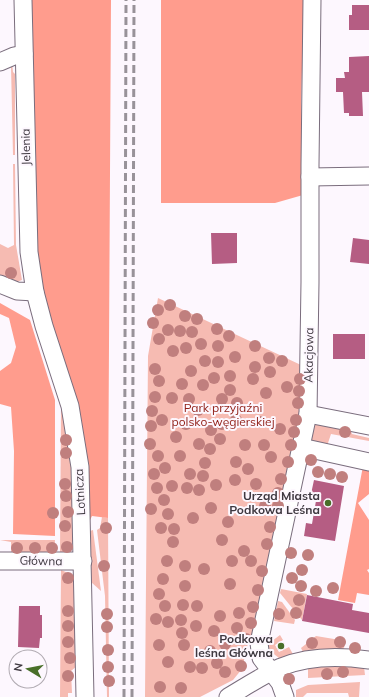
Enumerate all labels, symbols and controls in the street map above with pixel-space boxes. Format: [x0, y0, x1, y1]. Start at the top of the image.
street label: Jelenia [18, 128, 33, 166]
street label: Akacjowa [301, 327, 316, 383]
park label: Park przyjaźni polsko-węgierskiej [172, 400, 275, 429]
street label: Lotnicza [71, 468, 88, 516]
place label: Urząd Miasta Podkowa Leśna [229, 488, 320, 517]
marker: Urząd Miasta Podkowa Leśna [323, 498, 333, 508]
street label: Główna [19, 553, 63, 568]
place label: Podkowa leśna Główna [195, 631, 273, 660]
marker: Podkowa leśna Główna [276, 641, 286, 651]
north arrow [8, 649, 48, 689]
text: N [11, 662, 26, 673]

